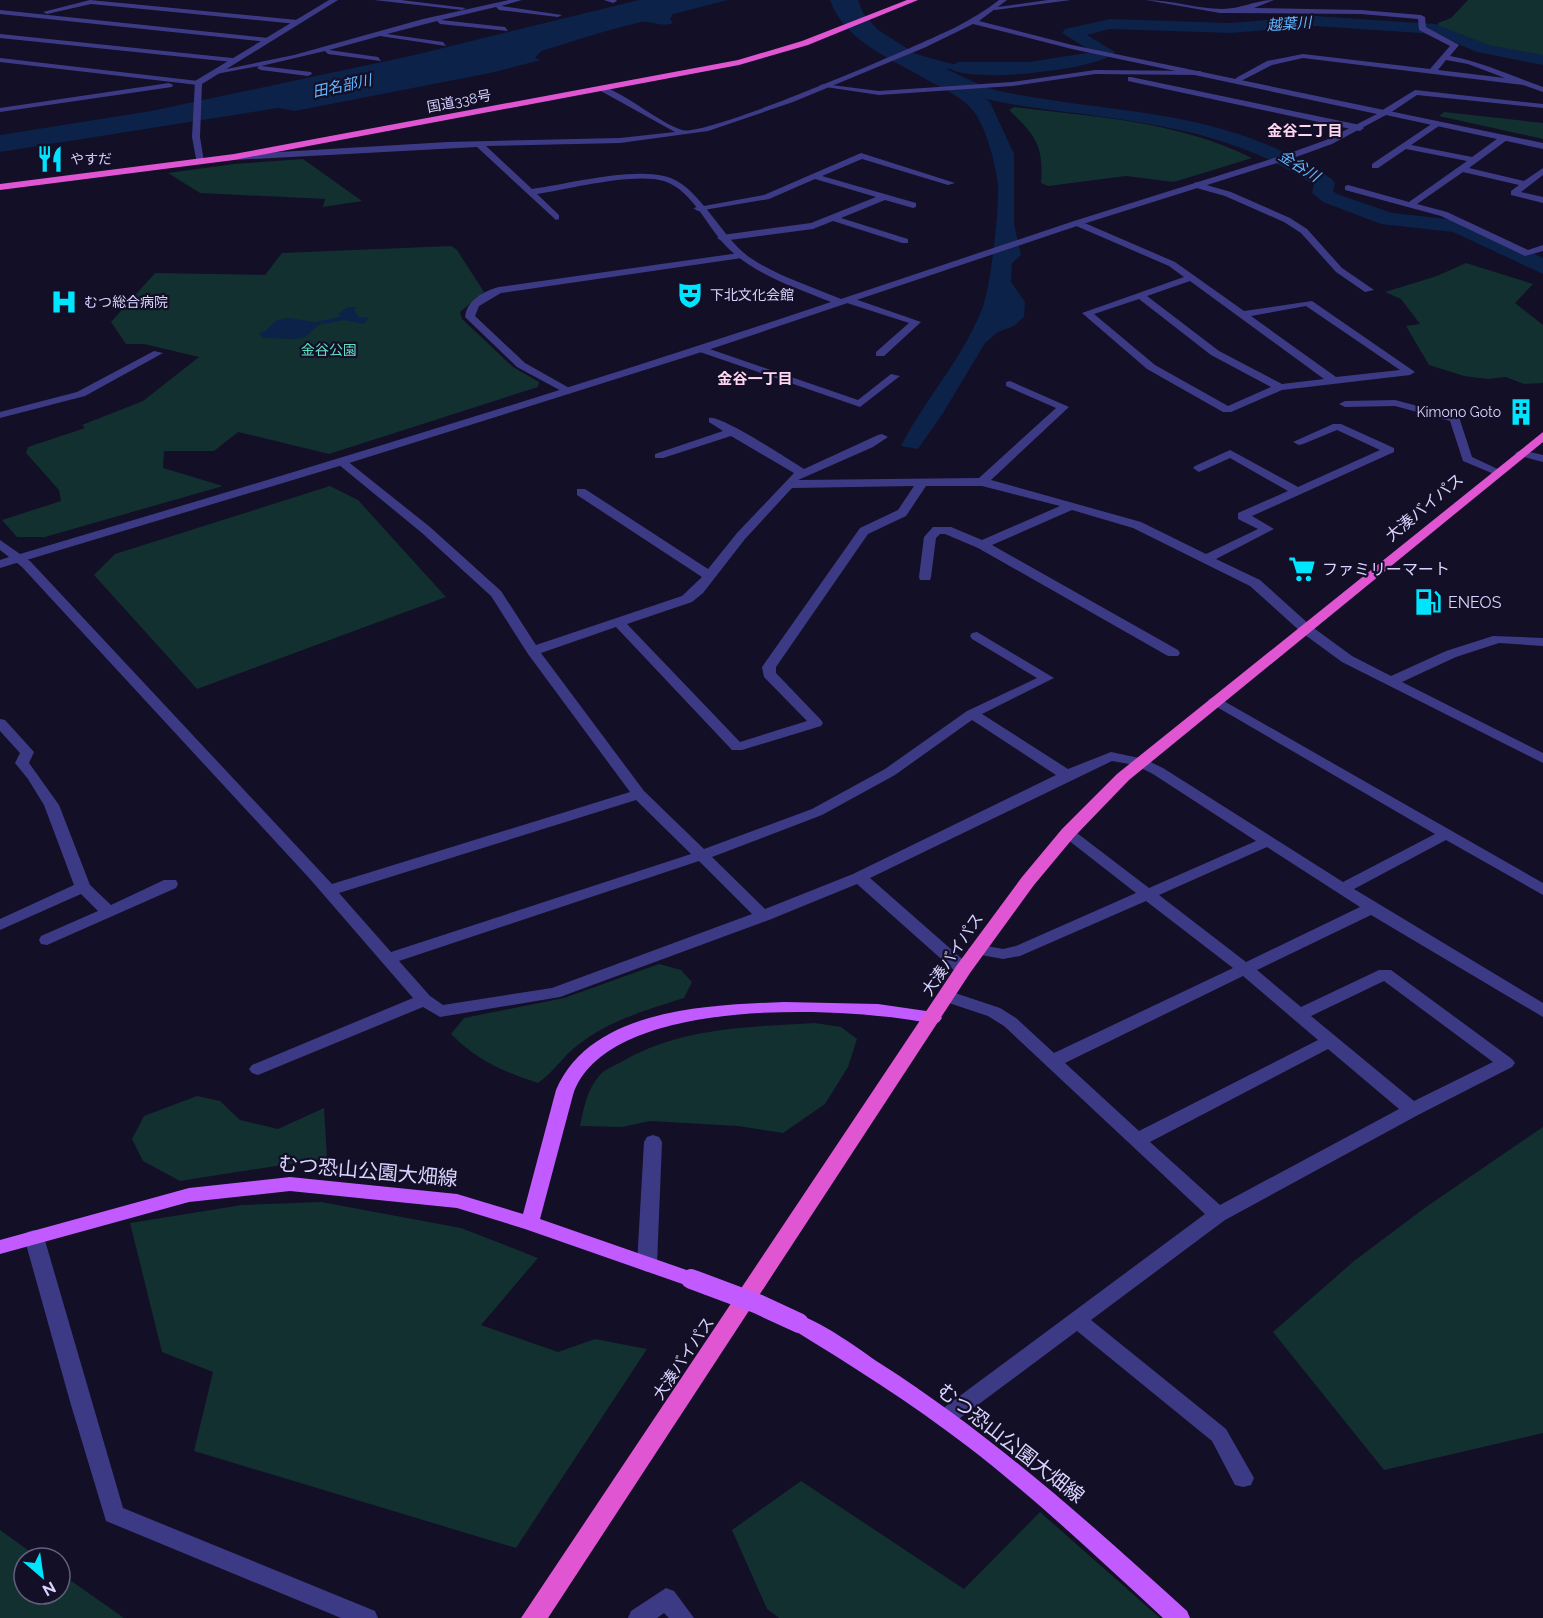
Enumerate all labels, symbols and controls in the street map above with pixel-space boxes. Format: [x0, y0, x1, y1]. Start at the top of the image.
water label: 越葉川 [1266, 13, 1314, 35]
water label: 田名部川 [311, 71, 375, 101]
street label: 国道338号 [425, 87, 493, 115]
district label: 金谷二丁目 [1267, 122, 1343, 140]
restaurant icon: やすだ [35, 144, 65, 174]
water label: 金谷川 [1275, 146, 1325, 187]
place label: やすだ [70, 151, 112, 167]
theatre icon: 下北文化会館 [675, 280, 705, 310]
hospital icon: むつ総合病院 [49, 287, 79, 317]
place label: 下北文化会館 [710, 287, 794, 303]
place label: むつ総合病院 [84, 294, 168, 310]
park label: 金谷公園 [301, 342, 357, 358]
district label: 金谷一丁目 [717, 370, 793, 388]
building icon: Kimono Goto [1506, 397, 1536, 427]
place label: Kimono Goto [1417, 404, 1501, 420]
street label: 大湊バイパス [1382, 469, 1467, 545]
supermarket icon: ファミリーマート [1287, 554, 1317, 584]
place label: ファミリーマート [1322, 560, 1450, 579]
fuel station icon: ENEOS [1413, 587, 1443, 617]
place label: ENEOS [1448, 593, 1502, 612]
street label: 大湊バイパス [918, 909, 987, 999]
street label: むつ恐山公園大畑線 [277, 1151, 459, 1191]
street label: 大湊バイパス [649, 1313, 718, 1403]
street label: むつ恐山公園大畑線 [933, 1378, 1089, 1508]
north arrow [12, 1546, 72, 1606]
text: N [39, 1577, 59, 1600]

